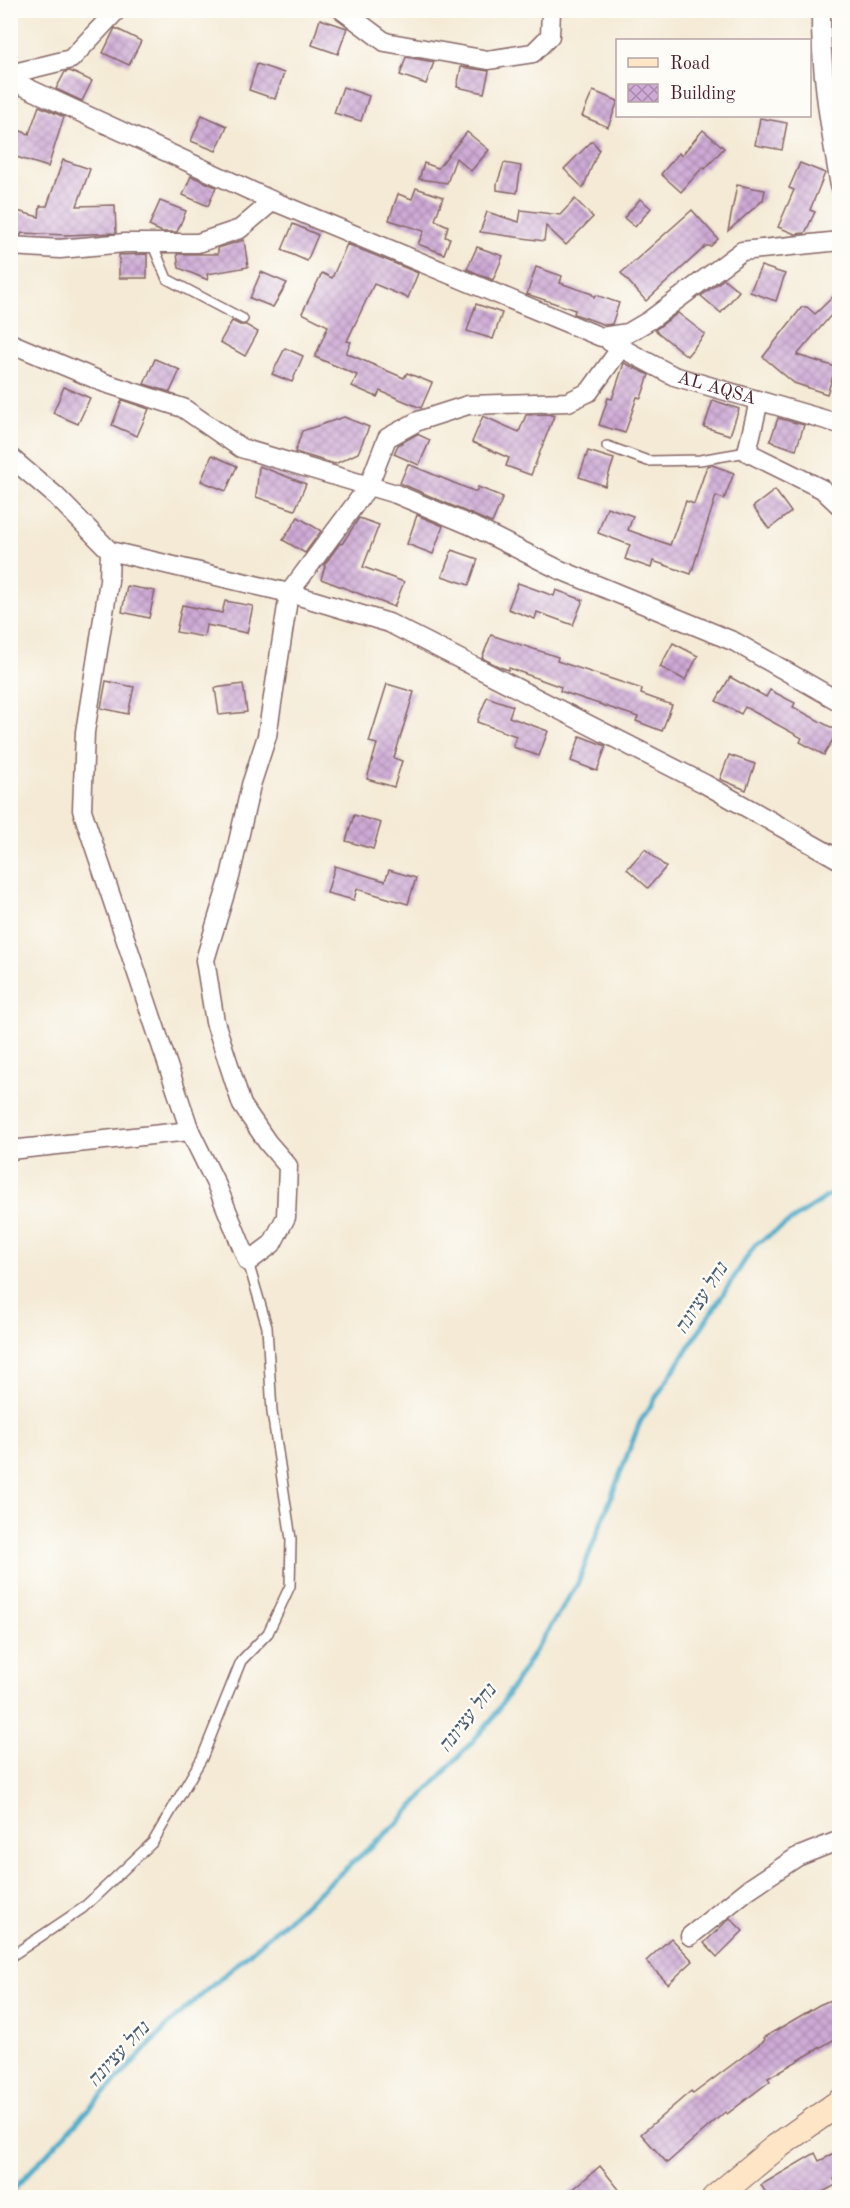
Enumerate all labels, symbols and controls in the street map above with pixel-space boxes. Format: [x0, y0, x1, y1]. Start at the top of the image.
legend [616, 39, 811, 117]
text: Road [670, 55, 710, 73]
text: Building [670, 85, 736, 103]
street label: AL AQSA [675, 368, 758, 408]
water label: נחל עציונה [671, 1258, 733, 1338]
water label: נחל עציונה [435, 1680, 501, 1757]
water label: נחל עציונה [84, 2017, 154, 2091]

